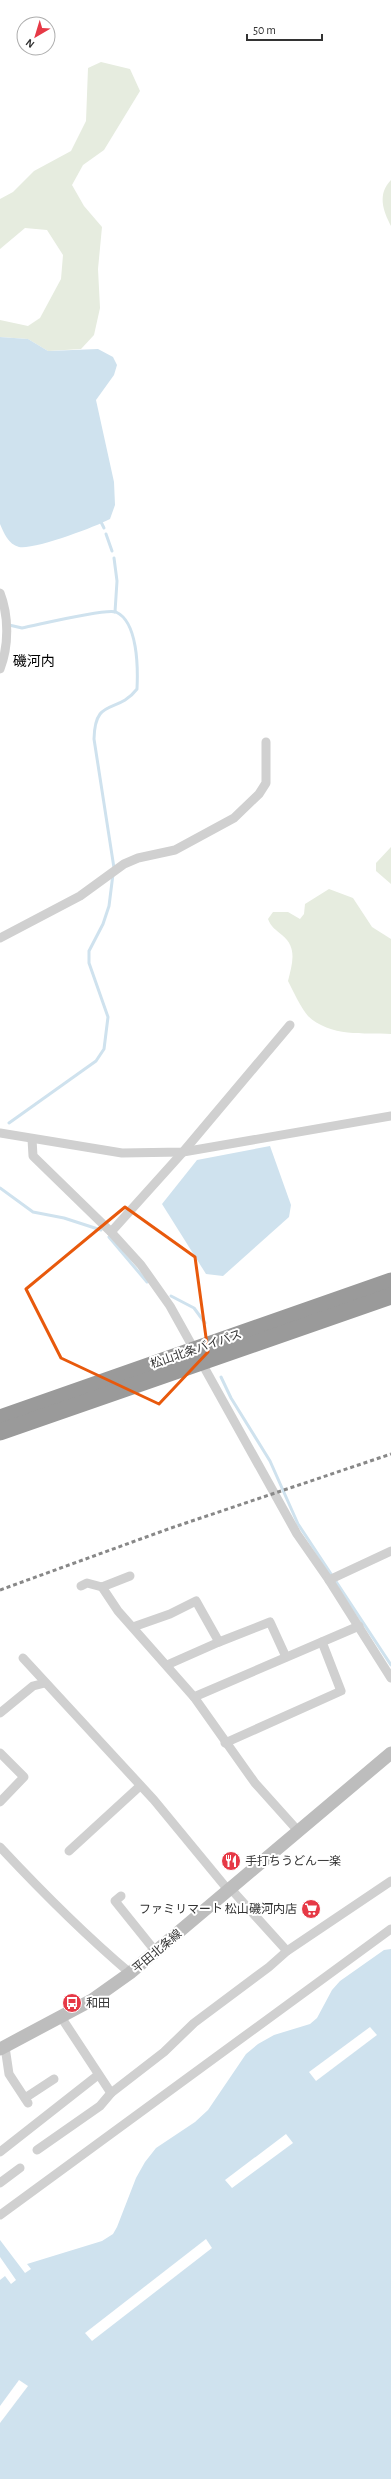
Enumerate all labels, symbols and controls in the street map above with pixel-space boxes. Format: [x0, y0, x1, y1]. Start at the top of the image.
north arrow [16, 16, 56, 56]
scale bar [247, 16, 322, 42]
text: 50 m [253, 24, 276, 36]
text: N [24, 37, 37, 50]
district label: 磯河内 [13, 654, 55, 669]
street label: 松山北条バイパス [148, 1327, 243, 1370]
restaurant icon: 手打ちうどん一楽 [220, 1850, 242, 1872]
place label: 手打ちうどん一楽 [245, 1854, 341, 1867]
supermarket icon: ファミリマート 松山磯河内店 [300, 1898, 322, 1920]
place label: ファミリマート 松山磯河内店 [139, 1902, 297, 1915]
street label: 平田北条線 [130, 1926, 184, 1975]
bus stop icon: 和田 [61, 1992, 83, 2014]
place label: 和田 [86, 1996, 110, 2009]

